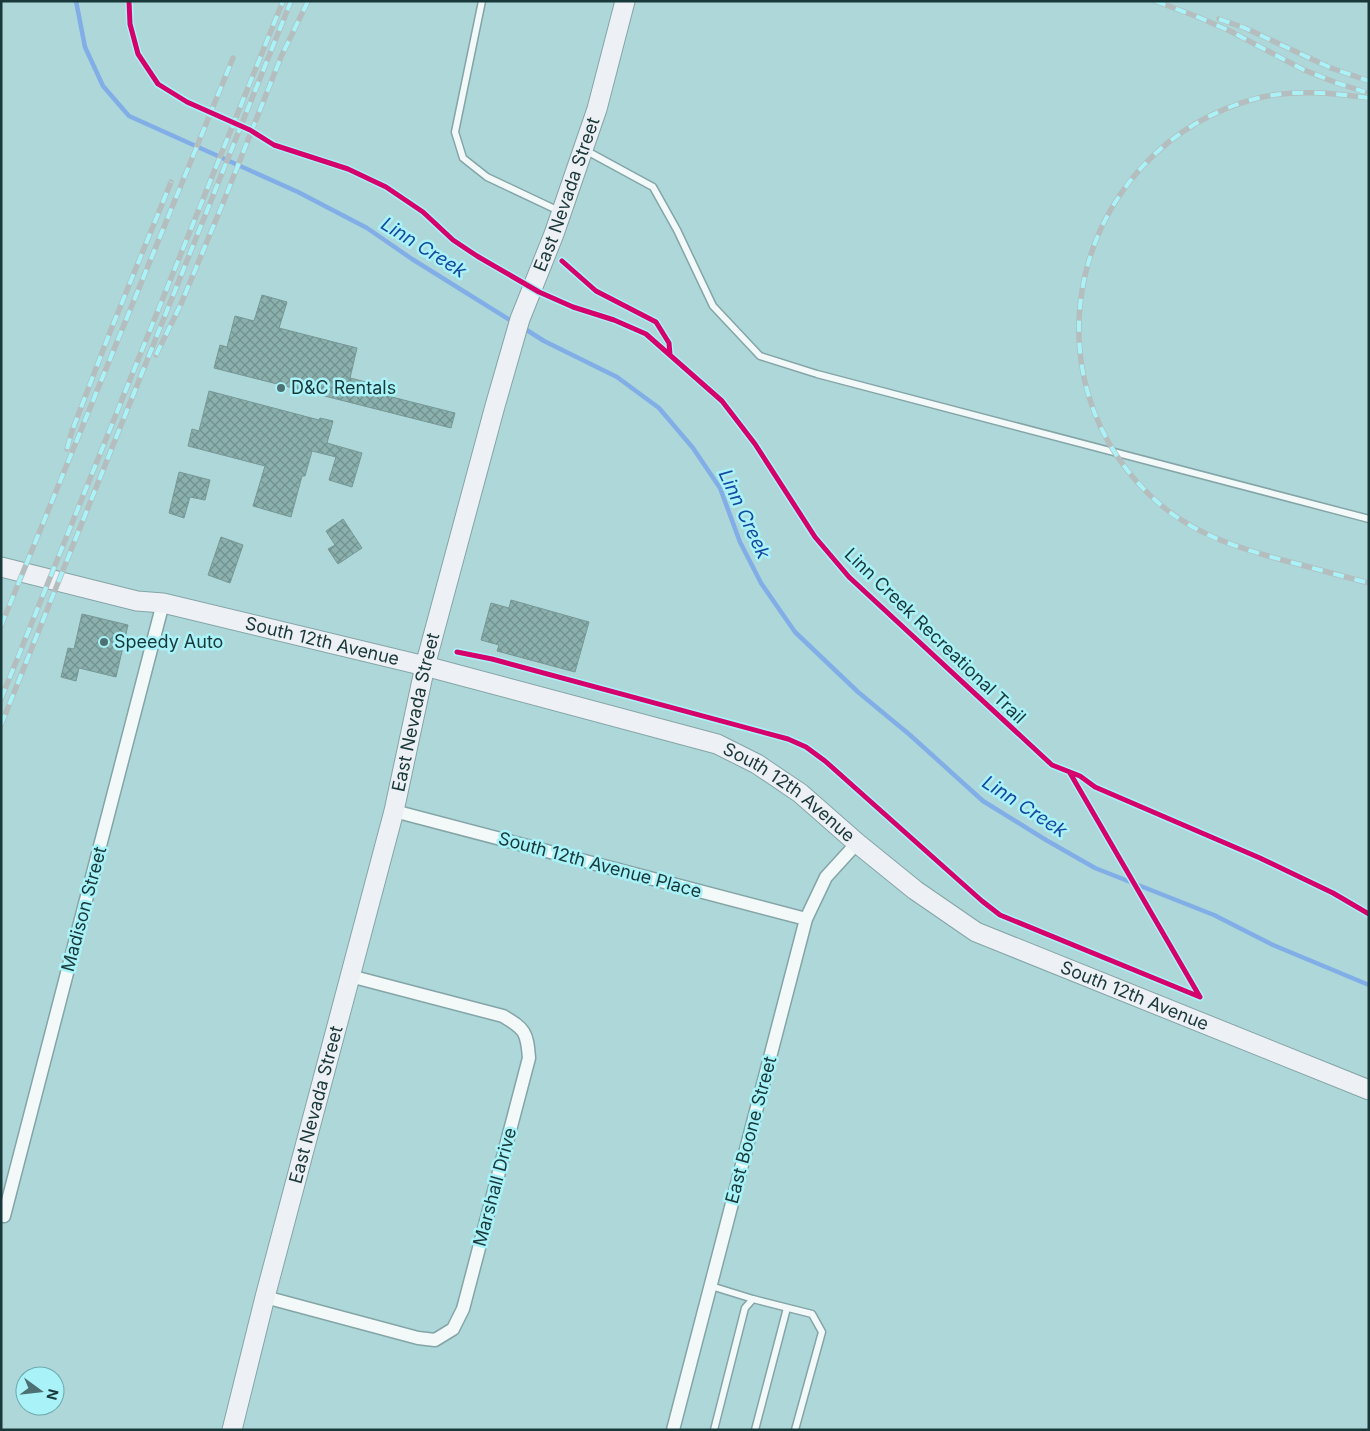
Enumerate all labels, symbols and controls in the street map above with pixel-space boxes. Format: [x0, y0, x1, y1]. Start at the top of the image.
street label: East Nevada Street [529, 114, 603, 274]
water label: Linn Creek [377, 212, 471, 283]
place label: D&C Rentals [291, 377, 396, 398]
marker: D&C Rentals [275, 382, 287, 394]
water label: Linn Creek [714, 466, 776, 563]
street label: Linn Creek Recreational Trail [841, 544, 1030, 728]
street label: South 12th Avenue [243, 612, 401, 669]
street label: East Nevada Street [387, 630, 444, 794]
place label: Speedy Auto [114, 631, 223, 652]
marker: Speedy Auto [98, 636, 110, 648]
street label: South 12th Avenue [720, 738, 859, 846]
water label: Linn Creek [978, 771, 1072, 843]
street label: South 12th Avenue Place [496, 827, 704, 902]
street label: Madison Street [57, 844, 110, 974]
street label: South 12th Avenue [1058, 956, 1212, 1034]
street label: East Nevada Street [285, 1023, 347, 1186]
street label: East Boone Street [721, 1054, 780, 1206]
street label: Marshall Drive [469, 1125, 520, 1248]
north arrow [15, 1366, 65, 1416]
text: N [43, 1387, 63, 1402]

